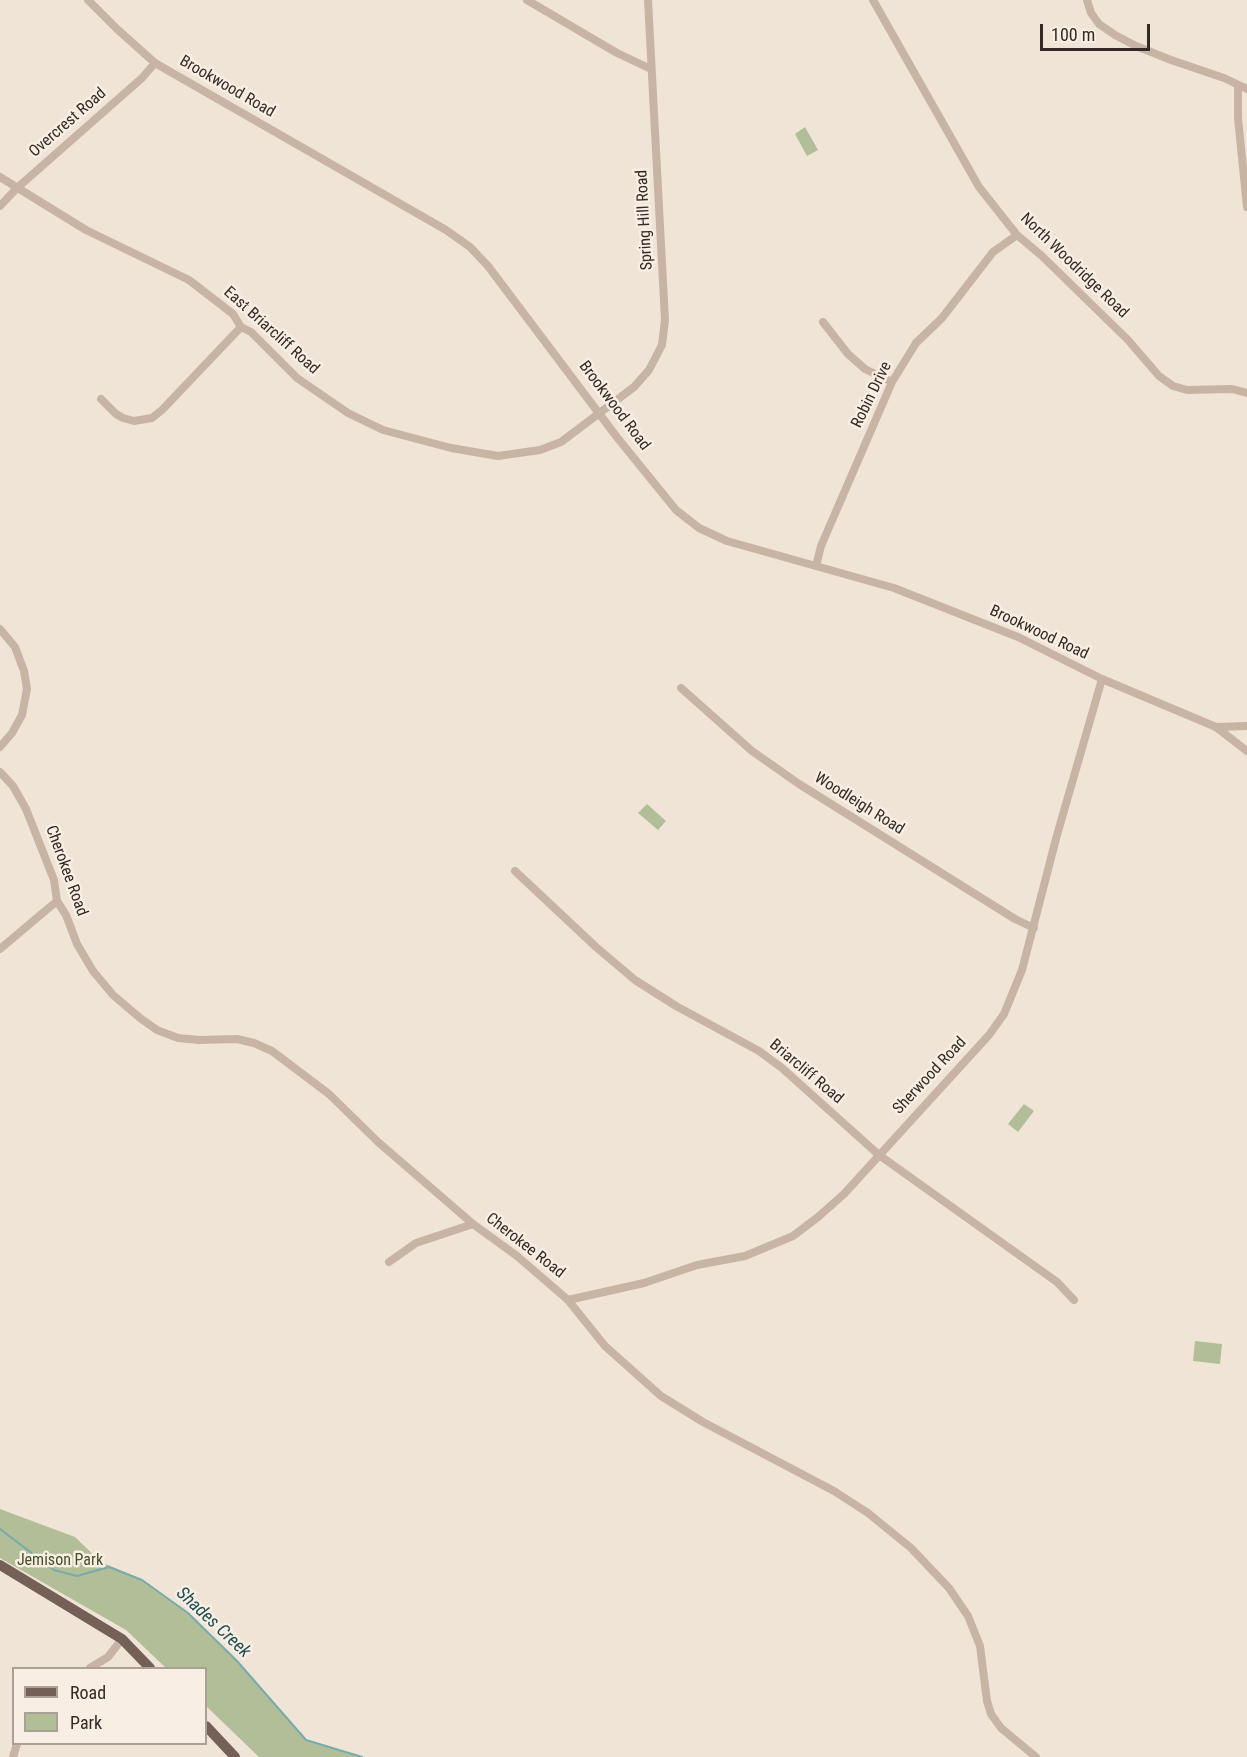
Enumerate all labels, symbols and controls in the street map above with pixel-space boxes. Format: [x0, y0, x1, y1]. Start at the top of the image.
scale bar [1043, 12, 1152, 50]
text: 100 m [1051, 24, 1095, 45]
street label: Brookwood Road [176, 52, 278, 122]
street label: Overcrest Road [25, 84, 111, 162]
street label: Spring Hill Road [633, 169, 657, 271]
street label: North Woodridge Road [1016, 209, 1132, 323]
street label: East Briarcliff Road [219, 283, 323, 379]
street label: Brookwood Road [574, 358, 654, 454]
street label: Robin Drive [848, 359, 896, 431]
street label: Brookwood Road [986, 602, 1092, 664]
street label: Woodleigh Road [811, 769, 907, 839]
street label: Cherokee Road [41, 823, 91, 919]
street label: Sherwood Road [889, 1033, 971, 1119]
street label: Briarcliff Road [765, 1036, 847, 1108]
street label: Cherokee Road [482, 1209, 568, 1283]
park label: Jemison Park [17, 1551, 103, 1571]
water label: Shades Creek [171, 1583, 255, 1663]
legend [12, 1667, 207, 1745]
text: Road [70, 1682, 106, 1703]
text: Park [70, 1712, 102, 1733]

